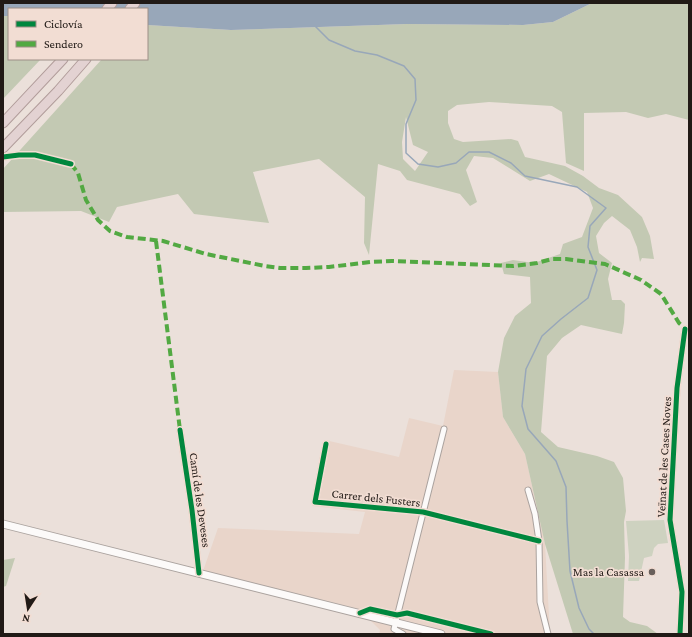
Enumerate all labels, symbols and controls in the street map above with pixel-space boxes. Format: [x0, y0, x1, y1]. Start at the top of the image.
legend [8, 8, 148, 60]
text: Ciclovía [44, 17, 83, 31]
text: Sendero [44, 37, 83, 51]
street label: Veïnat de les Cases Noves [654, 396, 674, 518]
street label: Camí de les Deveses [186, 452, 214, 549]
street label: Carrer dels Fusters [331, 486, 421, 510]
place label: Mas la Casassa [573, 565, 644, 579]
marker: Mas la Casassa [647, 567, 657, 577]
north arrow [8, 589, 48, 629]
text: N [21, 612, 31, 625]

